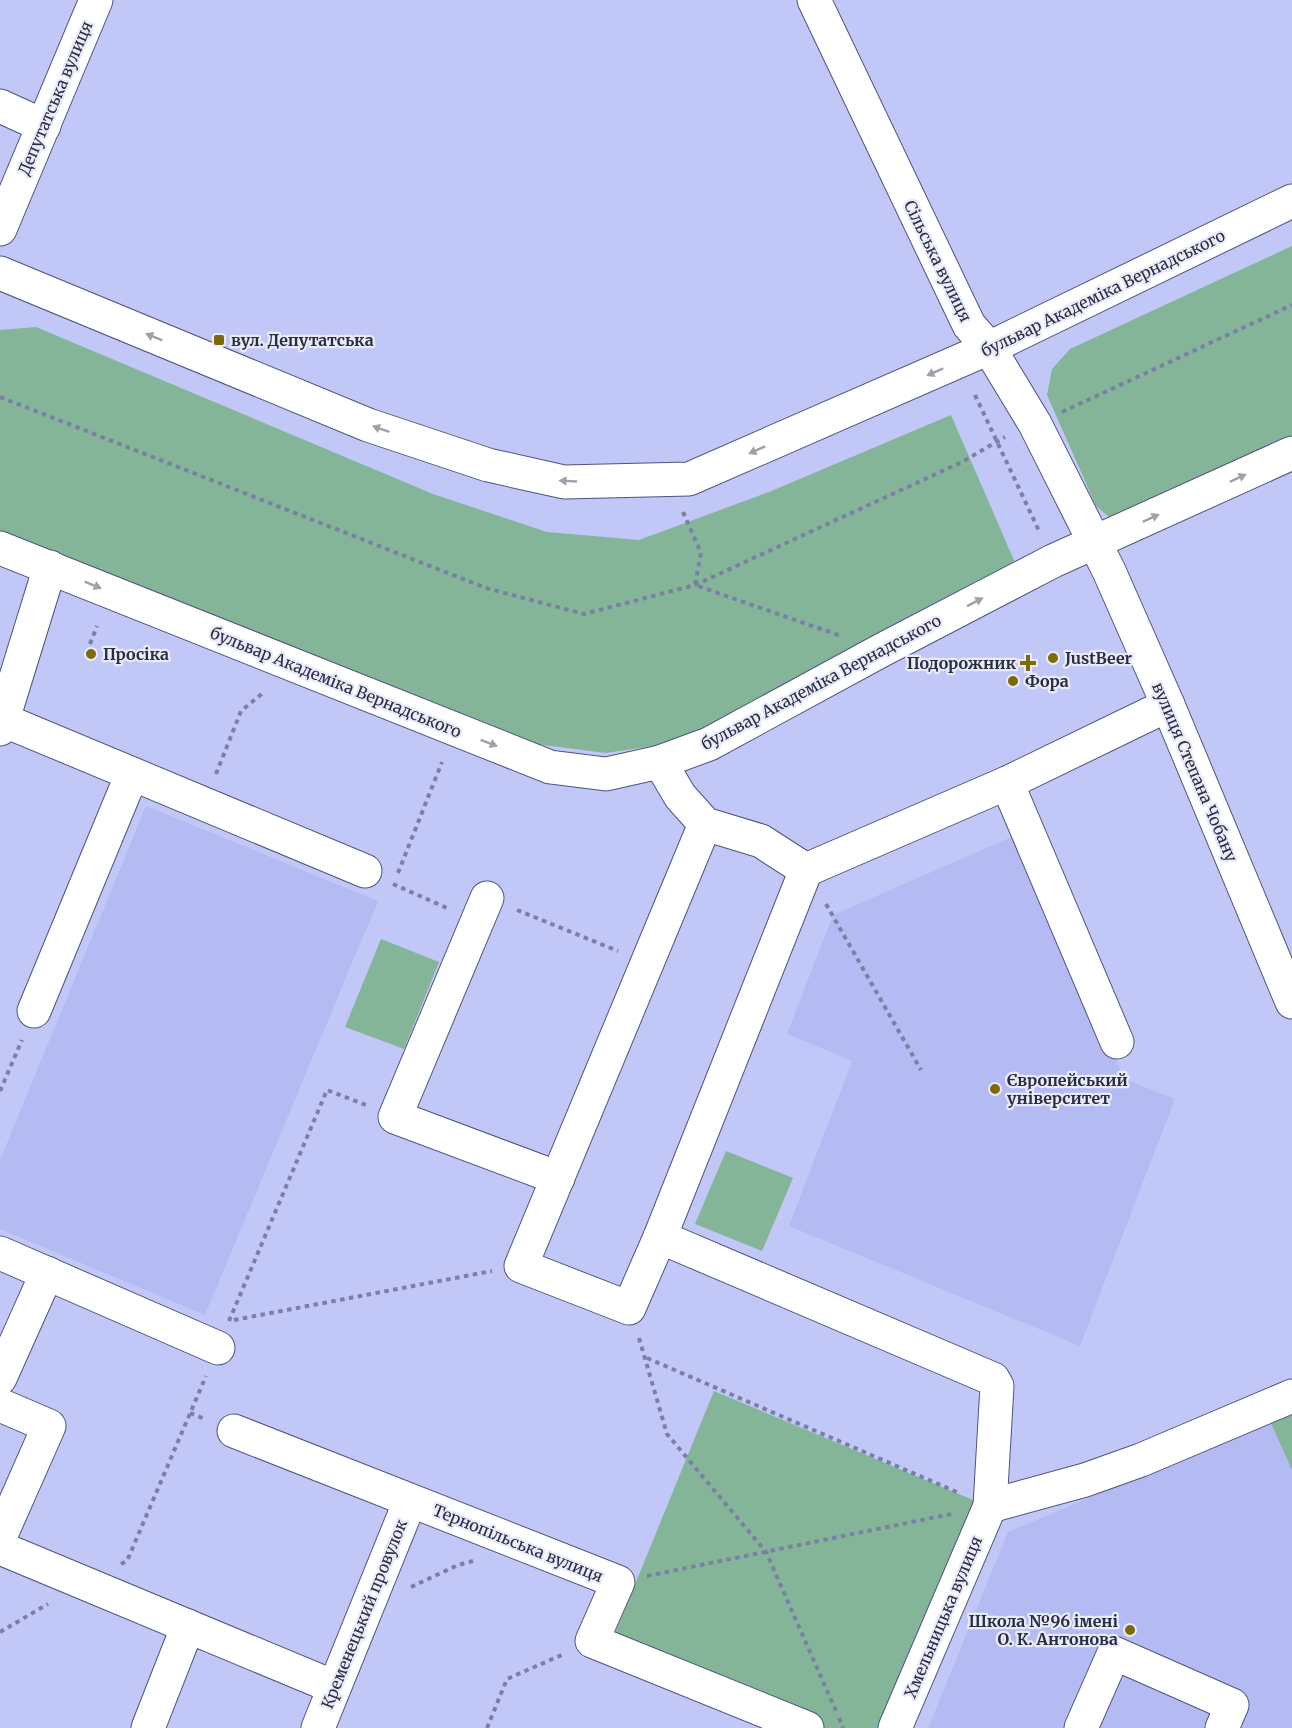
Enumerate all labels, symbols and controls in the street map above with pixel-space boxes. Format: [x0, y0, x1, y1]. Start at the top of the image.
street label: Депутатська вулиця [13, 18, 97, 178]
street label: Сільська вулиця [900, 197, 976, 325]
street label: бульвар Академіка Вернадського [978, 225, 1228, 361]
place label: вул. Депутатська [231, 330, 374, 350]
one-way arrow [144, 332, 162, 342]
marker: вул. Депутатська [212, 333, 226, 347]
one-way arrow [926, 367, 944, 377]
one-way arrow [371, 424, 389, 434]
one-way arrow [748, 445, 765, 454]
one-way arrow [1229, 473, 1246, 482]
one-way arrow [558, 477, 577, 486]
one-way arrow [1142, 513, 1159, 522]
one-way arrow [85, 580, 103, 590]
one-way arrow [967, 597, 984, 607]
street label: бульвар Академіка Вернадського [698, 610, 944, 754]
street label: бульвар Академіка Вернадського [208, 622, 464, 742]
place label: Просіка [103, 644, 169, 664]
marker: Просіка [84, 647, 98, 661]
place label: JustBeer [1064, 648, 1132, 668]
marker: JustBeer [1046, 651, 1060, 665]
place label: Подорожник [907, 653, 1016, 673]
marker: Подорожник [1021, 656, 1035, 670]
place label: Фора [1025, 671, 1069, 691]
marker: Фора [1006, 674, 1020, 688]
street label: вулиця Степана Чобану [1148, 679, 1242, 865]
one-way arrow [480, 739, 498, 748]
place label: Європейський університет [1007, 1070, 1128, 1108]
marker: Європейський університет [988, 1082, 1002, 1096]
street label: Тернопільська вулиця [430, 1500, 606, 1586]
street label: Кременецький провулок [317, 1516, 411, 1712]
street label: Хмельницька вулиця [900, 1533, 986, 1701]
place label: Школа №96 імені О. К. Антонова [969, 1611, 1119, 1649]
marker: Школа №96 імені О. К. Антонова [1123, 1623, 1137, 1637]

